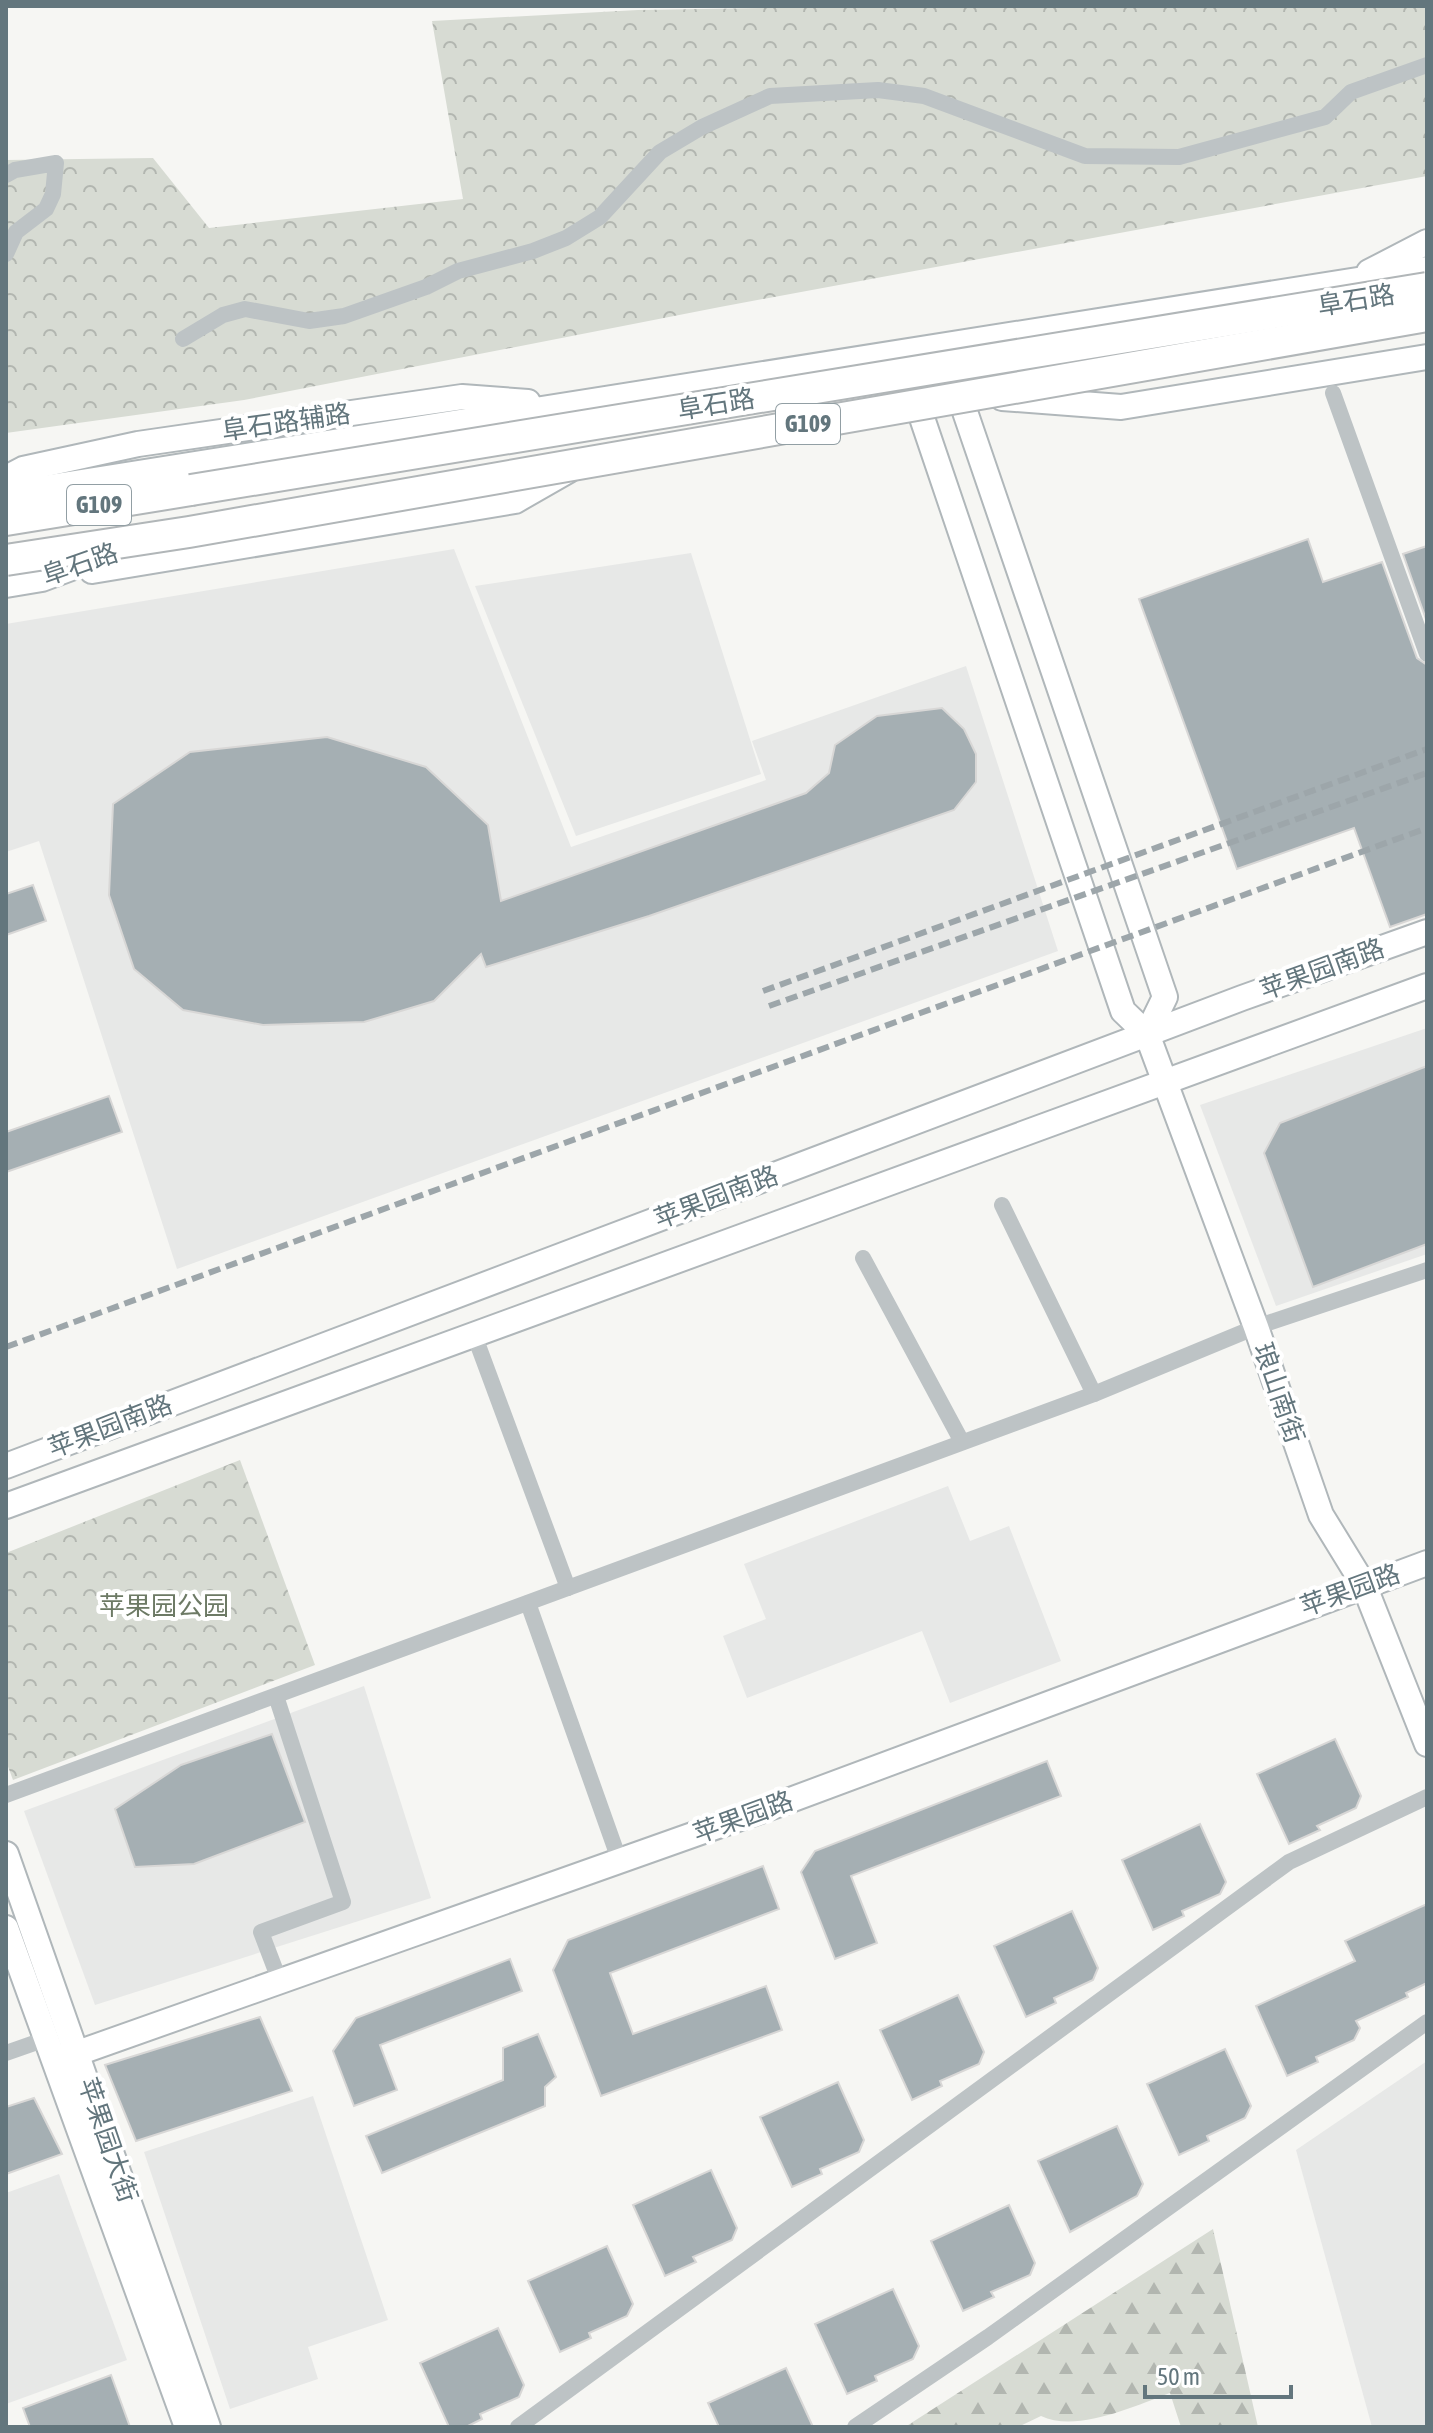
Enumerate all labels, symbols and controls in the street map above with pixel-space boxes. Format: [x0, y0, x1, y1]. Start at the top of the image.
street label: 阜石路 [1315, 279, 1397, 321]
street label: 阜石路 [675, 383, 757, 425]
street label: 阜石路辅路 [220, 398, 352, 446]
road number: G109 [776, 404, 840, 444]
road number: G109 [67, 485, 131, 525]
street label: 阜石路 [38, 537, 122, 591]
street label: 苹果园南路 [1256, 933, 1388, 1005]
street label: 苹果园南路 [650, 1160, 782, 1234]
street label: 琅山南街 [1248, 1339, 1310, 1447]
street label: 苹果园南路 [44, 1389, 176, 1463]
street label: 苹果园路 [1296, 1558, 1404, 1622]
park label: 苹果园公园 [99, 1591, 229, 1621]
street label: 苹果园路 [689, 1785, 797, 1849]
street label: 苹果园大街 [73, 2074, 143, 2206]
scale bar [1145, 2349, 1291, 2399]
text: 50 m [1157, 2363, 1200, 2390]

